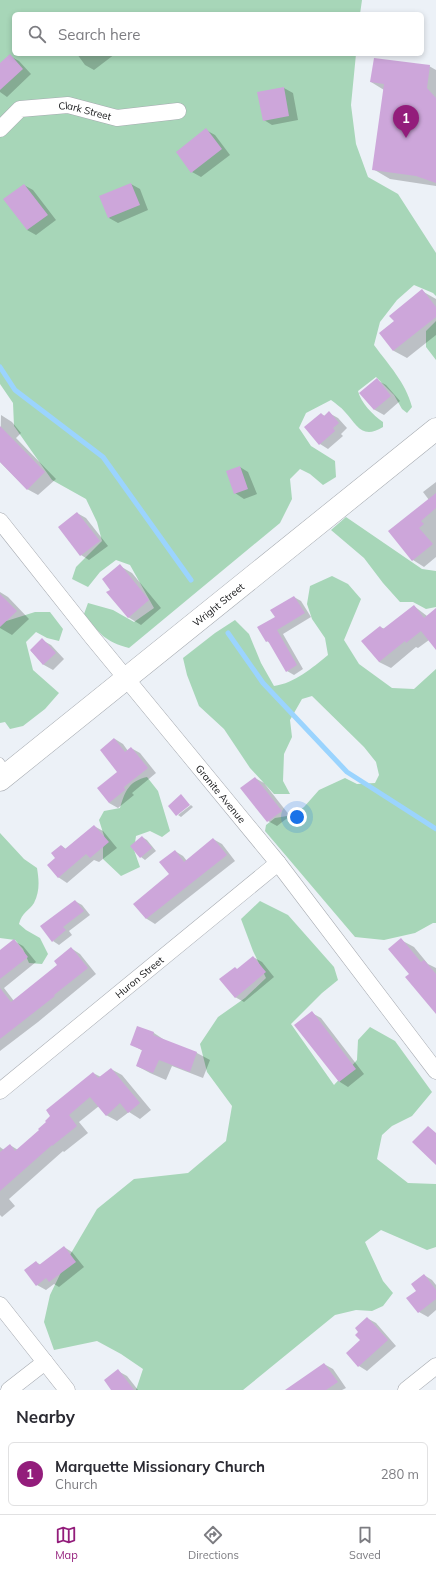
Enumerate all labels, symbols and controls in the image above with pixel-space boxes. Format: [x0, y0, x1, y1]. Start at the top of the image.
search box [12, 12, 424, 56]
icon: search [26, 23, 48, 45]
text: Search here [58, 25, 140, 44]
street label: Clark Street [58, 99, 113, 123]
pin: 1 [393, 105, 419, 138]
street label: Wright Street [190, 580, 247, 629]
street label: Granite Avenue [193, 762, 248, 826]
your location [287, 807, 307, 827]
street label: Huron Street [113, 953, 167, 1001]
text: Nearby [16, 1406, 75, 1427]
text: Marquette Missionary Church [55, 1457, 265, 1476]
text: 1 [26, 1466, 34, 1482]
text: 280 m [381, 1466, 419, 1482]
text: Church [55, 1476, 98, 1492]
tab: Map [55, 1524, 78, 1562]
tab: Directions [188, 1524, 239, 1562]
tab: Saved [349, 1524, 381, 1562]

